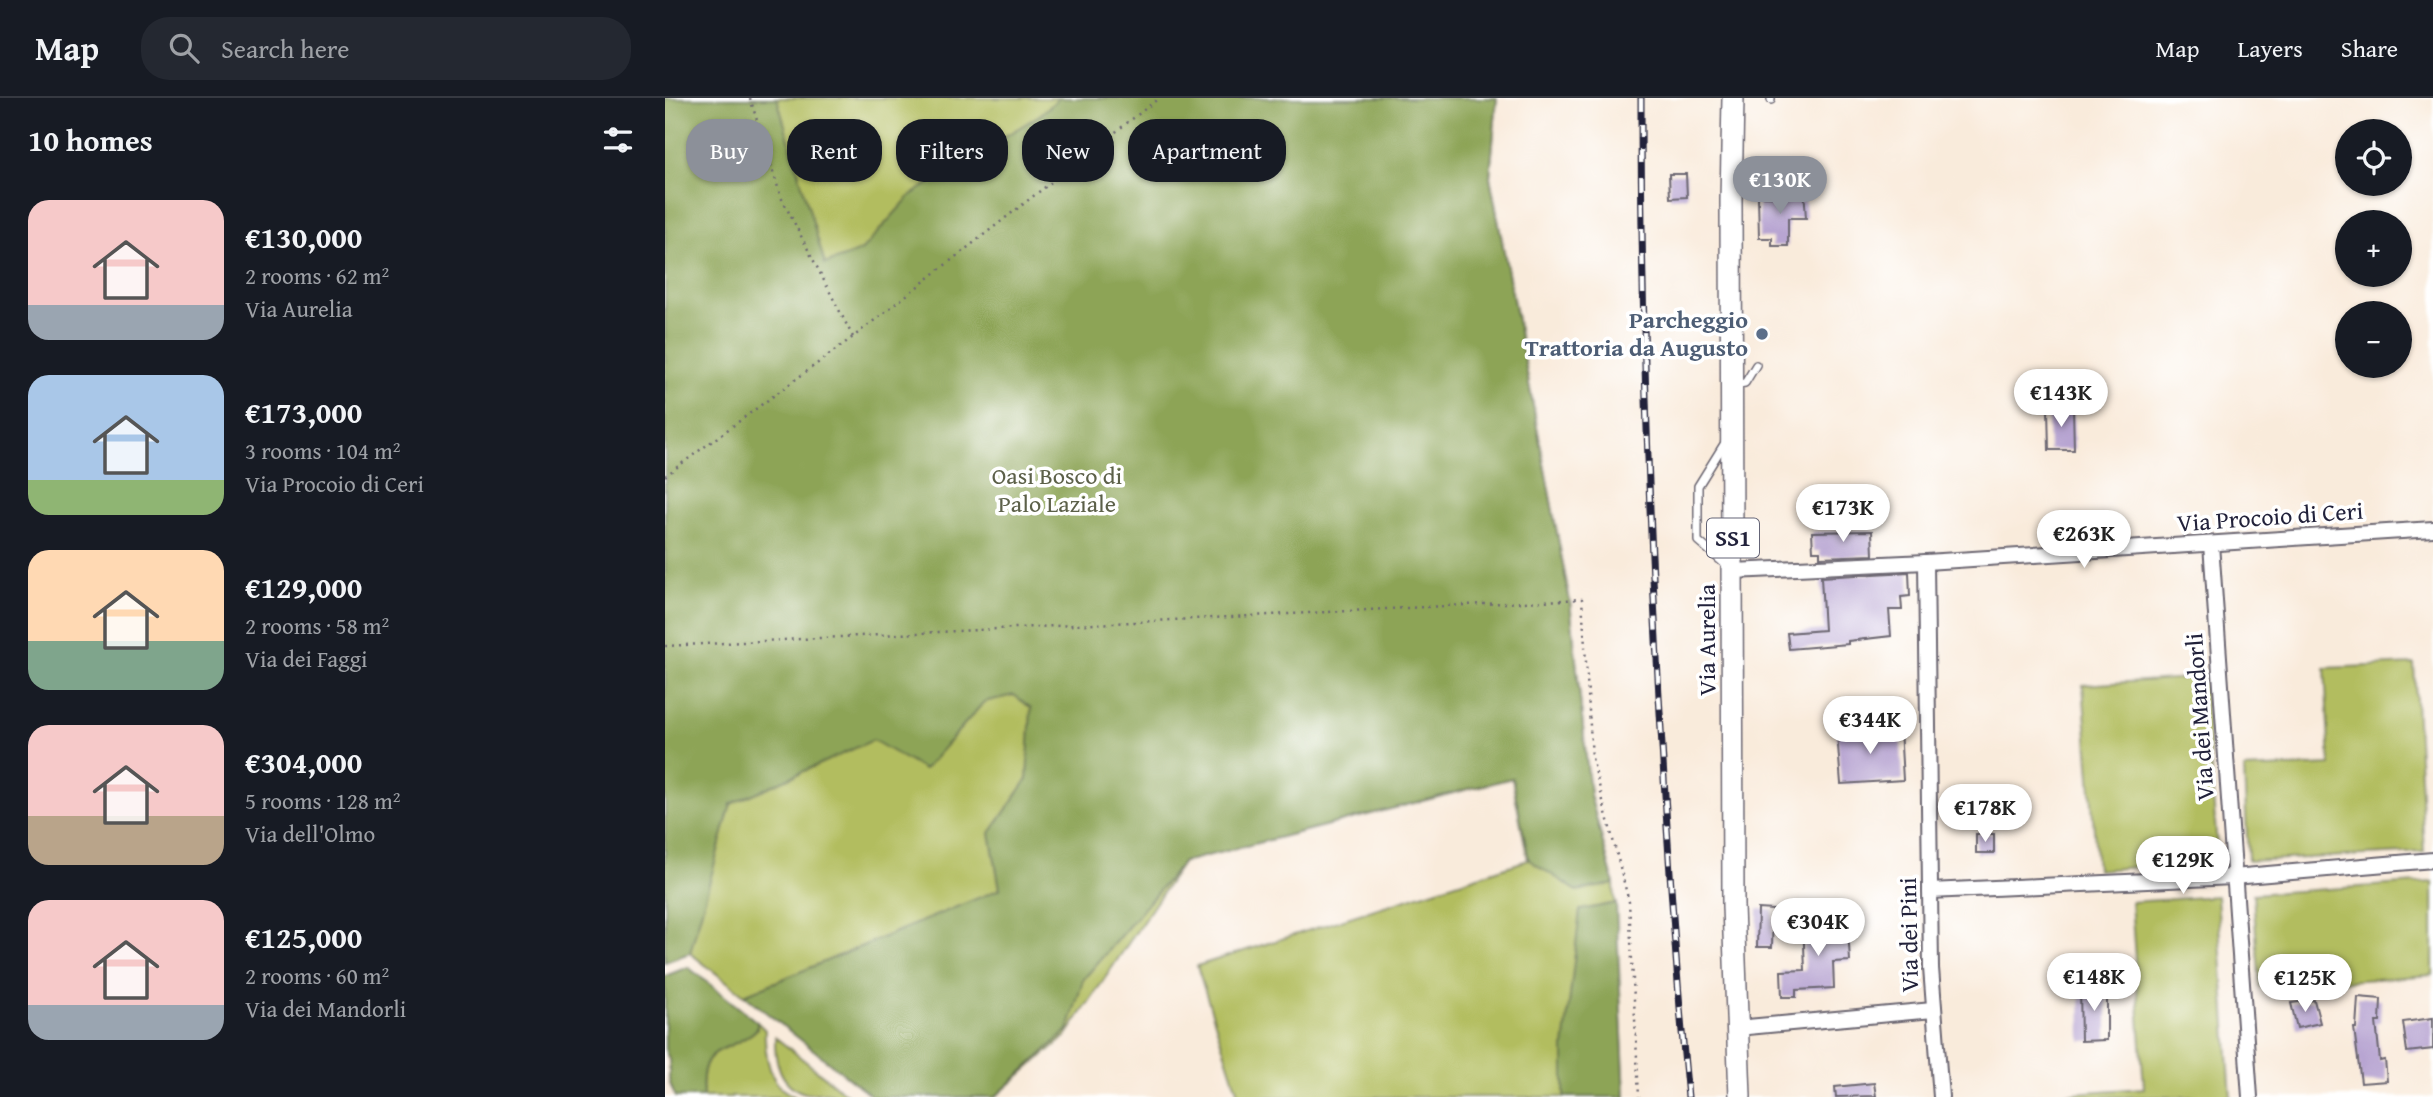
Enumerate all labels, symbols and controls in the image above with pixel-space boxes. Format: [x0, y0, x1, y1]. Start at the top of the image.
search box [141, 17, 631, 80]
text: Map [35, 24, 99, 72]
icon: search [165, 29, 203, 67]
text: Search here [221, 29, 349, 68]
text: Map [2156, 31, 2199, 66]
text: Layers [2237, 31, 2303, 66]
text: Share [2341, 31, 2398, 66]
text: 10 homes [28, 118, 153, 162]
chip: Buy [686, 119, 773, 182]
chip: Rent [787, 119, 882, 182]
chip: Filters [896, 119, 1008, 182]
chip: New [1022, 119, 1114, 182]
chip: Apartment [1128, 119, 1286, 182]
map controls [2335, 119, 2412, 378]
button: locate [2335, 119, 2412, 196]
icon: filters [599, 121, 637, 159]
pin: €130K [1731, 156, 1829, 216]
text: €130K [1749, 162, 1811, 195]
button: + [2335, 210, 2412, 287]
text: €130,000 [245, 215, 362, 259]
icon: home [84, 228, 168, 312]
text: 2 rooms · 62 m² [245, 259, 389, 292]
text: Via Aurelia [245, 292, 353, 325]
button: − [2335, 301, 2412, 378]
place label: Parcheggio Trattoria da Augusto [1525, 302, 1748, 365]
marker: Parcheggio Trattoria da Augusto [1754, 326, 1770, 342]
pin: €143K [2012, 370, 2110, 429]
text: €143K [2030, 375, 2092, 408]
text: €173,000 [245, 390, 362, 434]
icon: home [84, 403, 168, 487]
text: 3 rooms · 104 m² [245, 434, 400, 467]
park label: Oasi Bosco di Palo Laziale [992, 458, 1123, 521]
text: Via Procoio di Ceri [245, 467, 424, 500]
pin: €173K [1794, 484, 1892, 544]
text: €173K [1812, 490, 1874, 523]
street label: Via Procoio di Ceri [2176, 493, 2365, 540]
pin: €263K [2035, 510, 2133, 570]
text: €263K [2053, 516, 2115, 549]
road number: SS1 [1707, 518, 1759, 558]
text: €129,000 [245, 565, 362, 609]
icon: home [84, 578, 168, 662]
street label: Via Aurelia [1689, 583, 1724, 696]
text: 2 rooms · 58 m² [245, 609, 389, 642]
street label: Via dei Mandorli [2176, 632, 2223, 802]
text: Via dei Faggi [245, 642, 368, 675]
pin: €344K [1821, 696, 1919, 756]
text: €344K [1839, 702, 1901, 735]
text: €304,000 [245, 740, 362, 784]
icon: home [84, 753, 168, 837]
text: 5 rooms · 128 m² [245, 784, 400, 817]
pin: €178K [1936, 784, 2034, 844]
text: €178K [1954, 790, 2016, 823]
text: Via dell'Olmo [245, 817, 375, 850]
pin: €129K [2134, 836, 2232, 896]
text: €129K [2152, 842, 2214, 875]
street label: Via dei Pini [1890, 877, 1927, 993]
pin: €304K [1769, 898, 1867, 958]
text: €304K [1787, 904, 1849, 937]
text: €125,000 [245, 915, 362, 959]
icon: home [84, 928, 168, 1012]
pin: €148K [2045, 954, 2143, 1013]
pin: €125K [2256, 954, 2354, 1014]
text: 2 rooms · 60 m² [245, 959, 389, 992]
text: €148K [2063, 959, 2125, 992]
text: €125K [2274, 960, 2336, 993]
text: Via dei Mandorli [245, 992, 406, 1025]

